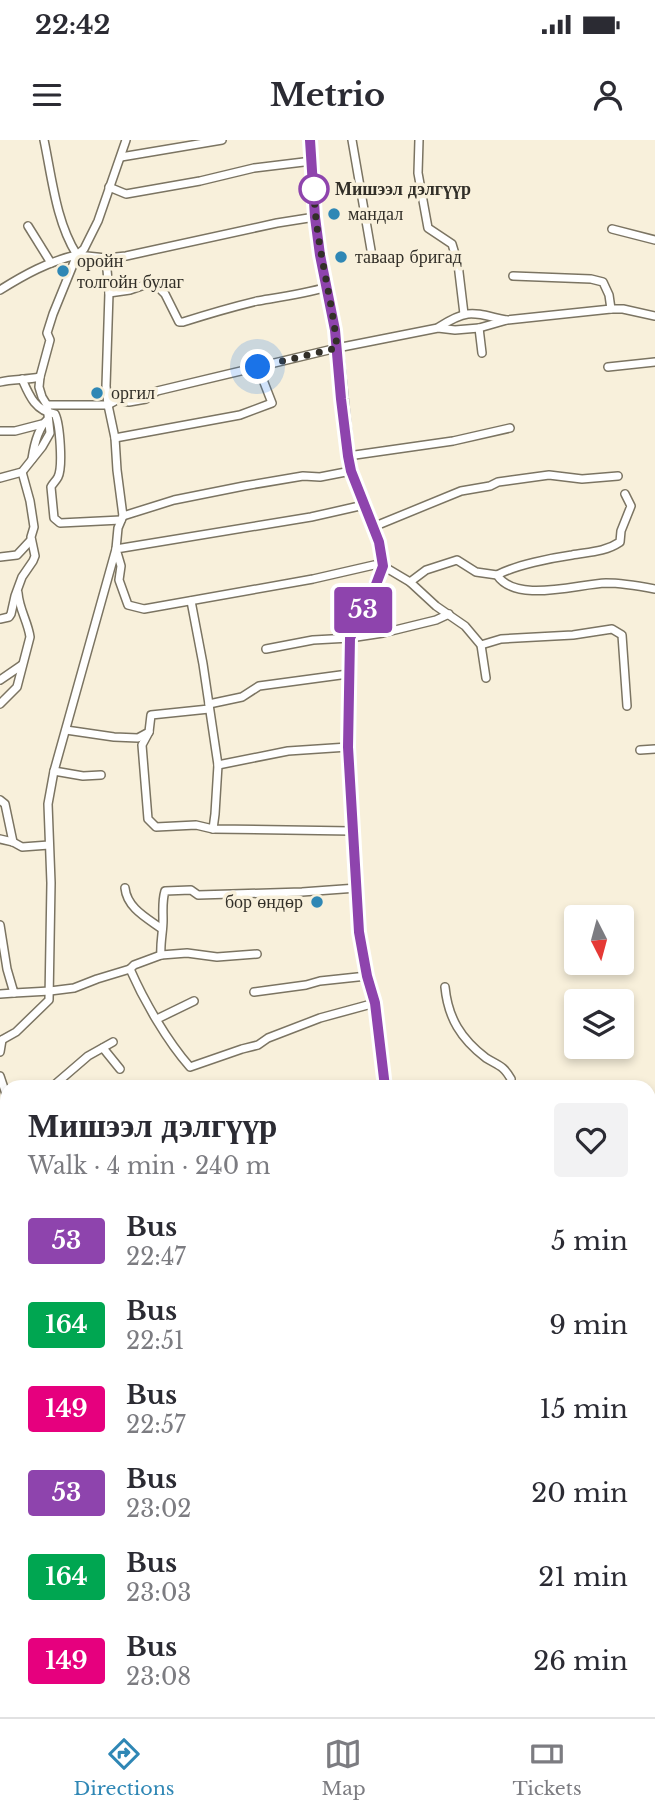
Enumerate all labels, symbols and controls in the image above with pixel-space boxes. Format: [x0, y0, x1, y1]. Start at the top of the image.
text: 22:42 [35, 9, 110, 41]
text: Metrio [270, 75, 385, 115]
icon: menu [28, 76, 66, 114]
icon: person [589, 76, 627, 114]
marker: Мишээл дэлгүүр [299, 174, 329, 204]
place label: Мишээл дэлгүүр [335, 178, 471, 200]
place label: мандал [348, 203, 403, 225]
marker: мандал [326, 206, 342, 222]
place label: таваар бригад [355, 246, 462, 268]
marker: таваар бригад [333, 249, 349, 265]
place label: оройн толгойн булаг [77, 250, 184, 293]
marker: оройн толгойн булаг [55, 263, 71, 279]
your location [240, 349, 275, 384]
place label: оргил [111, 382, 155, 404]
marker: оргил [89, 385, 105, 401]
line badge: 53 [332, 587, 394, 633]
text: 53 [348, 595, 378, 624]
place label: бор өндөр [225, 891, 303, 913]
marker: бор өндөр [309, 894, 325, 910]
north arrow [564, 905, 634, 975]
map controls [564, 905, 634, 1059]
button: layers [564, 989, 634, 1059]
button: heart [554, 1103, 628, 1177]
text: Мишээл дэлгүүр [28, 1105, 277, 1146]
text: Walk · 4 min · 240 m [28, 1152, 270, 1180]
text: Bus [126, 1211, 177, 1243]
text: 5 min [551, 1225, 628, 1257]
text: 53 [52, 1226, 81, 1255]
text: 22:47 [126, 1243, 186, 1271]
text: Bus [126, 1295, 177, 1327]
text: 9 min [549, 1309, 628, 1341]
text: 164 [45, 1310, 88, 1339]
text: 22:51 [126, 1327, 184, 1355]
text: Bus [126, 1379, 177, 1411]
text: 15 min [539, 1393, 628, 1425]
text: 149 [45, 1394, 88, 1423]
text: 22:57 [126, 1411, 186, 1439]
text: Bus [126, 1463, 177, 1495]
text: 20 min [531, 1477, 628, 1509]
text: 53 [52, 1478, 81, 1507]
text: 23:02 [126, 1495, 191, 1523]
text: Bus [126, 1547, 177, 1579]
text: 21 min [538, 1561, 628, 1593]
text: 164 [45, 1562, 88, 1591]
text: 23:03 [126, 1579, 191, 1607]
text: Bus [126, 1631, 177, 1663]
text: 26 min [533, 1645, 628, 1677]
text: 149 [45, 1646, 88, 1675]
text: 23:08 [126, 1663, 191, 1691]
tab: Directions [73, 1735, 174, 1800]
tab: Map [321, 1735, 366, 1800]
tab: Tickets [513, 1735, 582, 1800]

